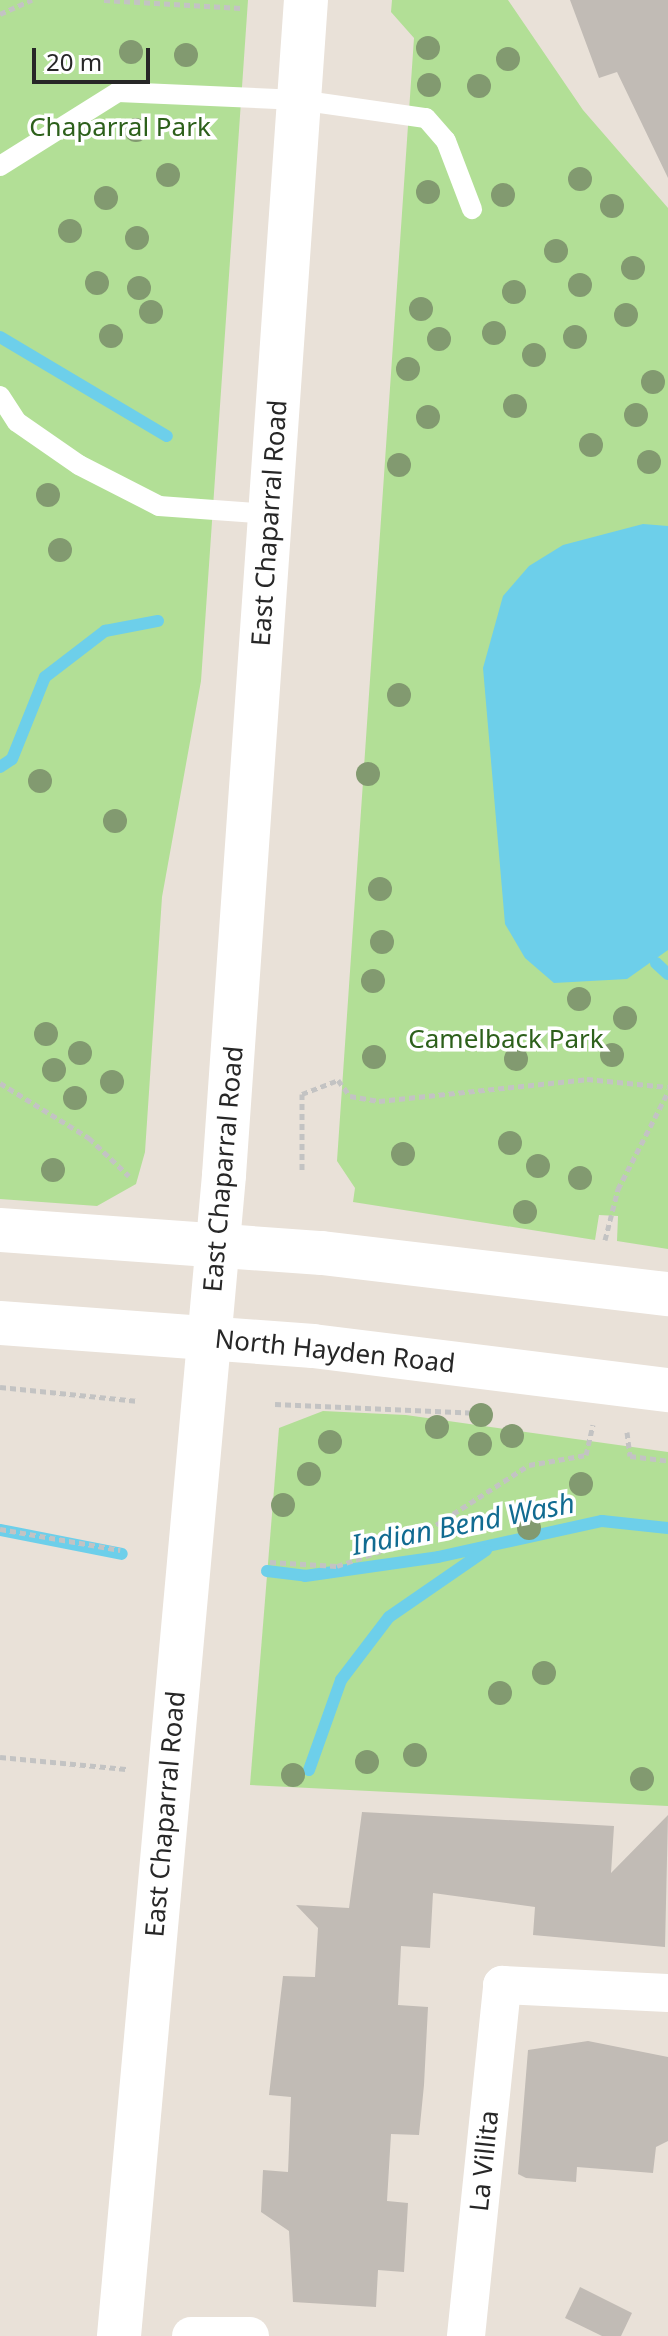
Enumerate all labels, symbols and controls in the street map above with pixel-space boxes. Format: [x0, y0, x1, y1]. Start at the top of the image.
scale bar [36, 32, 154, 82]
text: 20 m [46, 45, 102, 78]
park label: Chaparral Park [29, 111, 211, 143]
street label: East Chaparral Road [245, 399, 293, 647]
park label: Camelback Park [408, 1023, 604, 1055]
street label: East Chaparral Road [197, 1045, 249, 1293]
street label: North Hayden Road [213, 1323, 457, 1379]
water label: Indian Bend Wash [349, 1485, 577, 1561]
street label: East Chaparral Road [139, 1690, 191, 1938]
street label: La Villita [463, 2109, 505, 2213]

